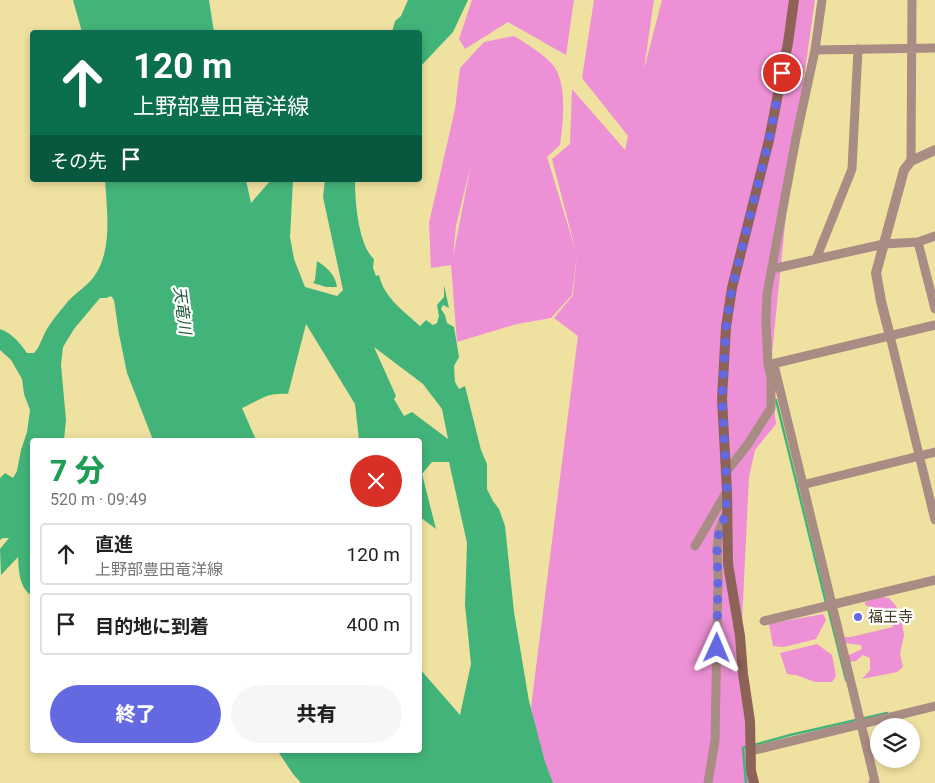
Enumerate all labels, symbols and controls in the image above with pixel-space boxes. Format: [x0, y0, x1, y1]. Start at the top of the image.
text: 120 m [133, 46, 232, 87]
icon: ahead [50, 50, 115, 115]
pin [761, 52, 803, 94]
icon: arrive [768, 59, 796, 87]
text: 上野部豊田竜洋線 [133, 94, 309, 119]
icon: arrive [117, 145, 145, 173]
text: その先 [50, 150, 107, 173]
water label: 天竜川 [170, 285, 195, 337]
text: 7 分 [50, 453, 105, 488]
button: close [350, 455, 402, 507]
text: 520 m · 09:49 [50, 490, 147, 509]
text: 直進 [95, 533, 133, 556]
icon: ahead [52, 540, 80, 568]
text: 120 m [347, 543, 400, 566]
text: 上野部豊田竜洋線 [95, 560, 223, 579]
place label: 福王寺 [868, 608, 913, 626]
icon: arrive [52, 610, 80, 638]
marker: 福王寺 [852, 611, 864, 623]
text: 400 m [347, 613, 400, 636]
text: 目的地に到着 [95, 615, 209, 638]
position arrow [690, 621, 742, 673]
button: 終了 [50, 685, 221, 743]
button: 共有 [231, 685, 402, 743]
map controls [870, 718, 920, 768]
button: layers [870, 718, 920, 768]

